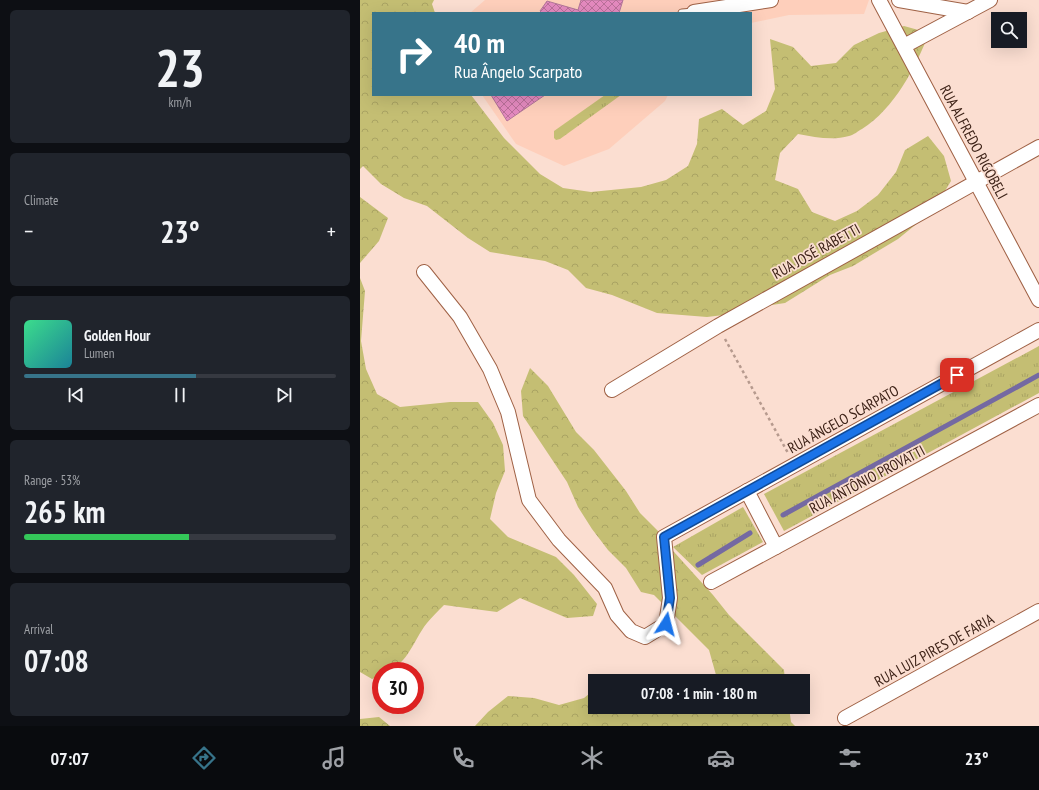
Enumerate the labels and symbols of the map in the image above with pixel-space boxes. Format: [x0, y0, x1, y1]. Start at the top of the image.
street label: RUA ALFREDO RIGOBELI [936, 82, 1012, 202]
street label: RUA JOSÉ RABETTI [769, 219, 863, 283]
pin [940, 358, 974, 392]
street label: RUA ÂNGELO SCARPATO [784, 381, 902, 457]
street label: RUA ANTÔNIO PROVATTI [806, 441, 928, 517]
position arrow [645, 603, 687, 645]
street label: RUA LUIZ PIRES DE FARIA [871, 609, 998, 691]
speed limit sign: 30 [372, 662, 424, 714]

